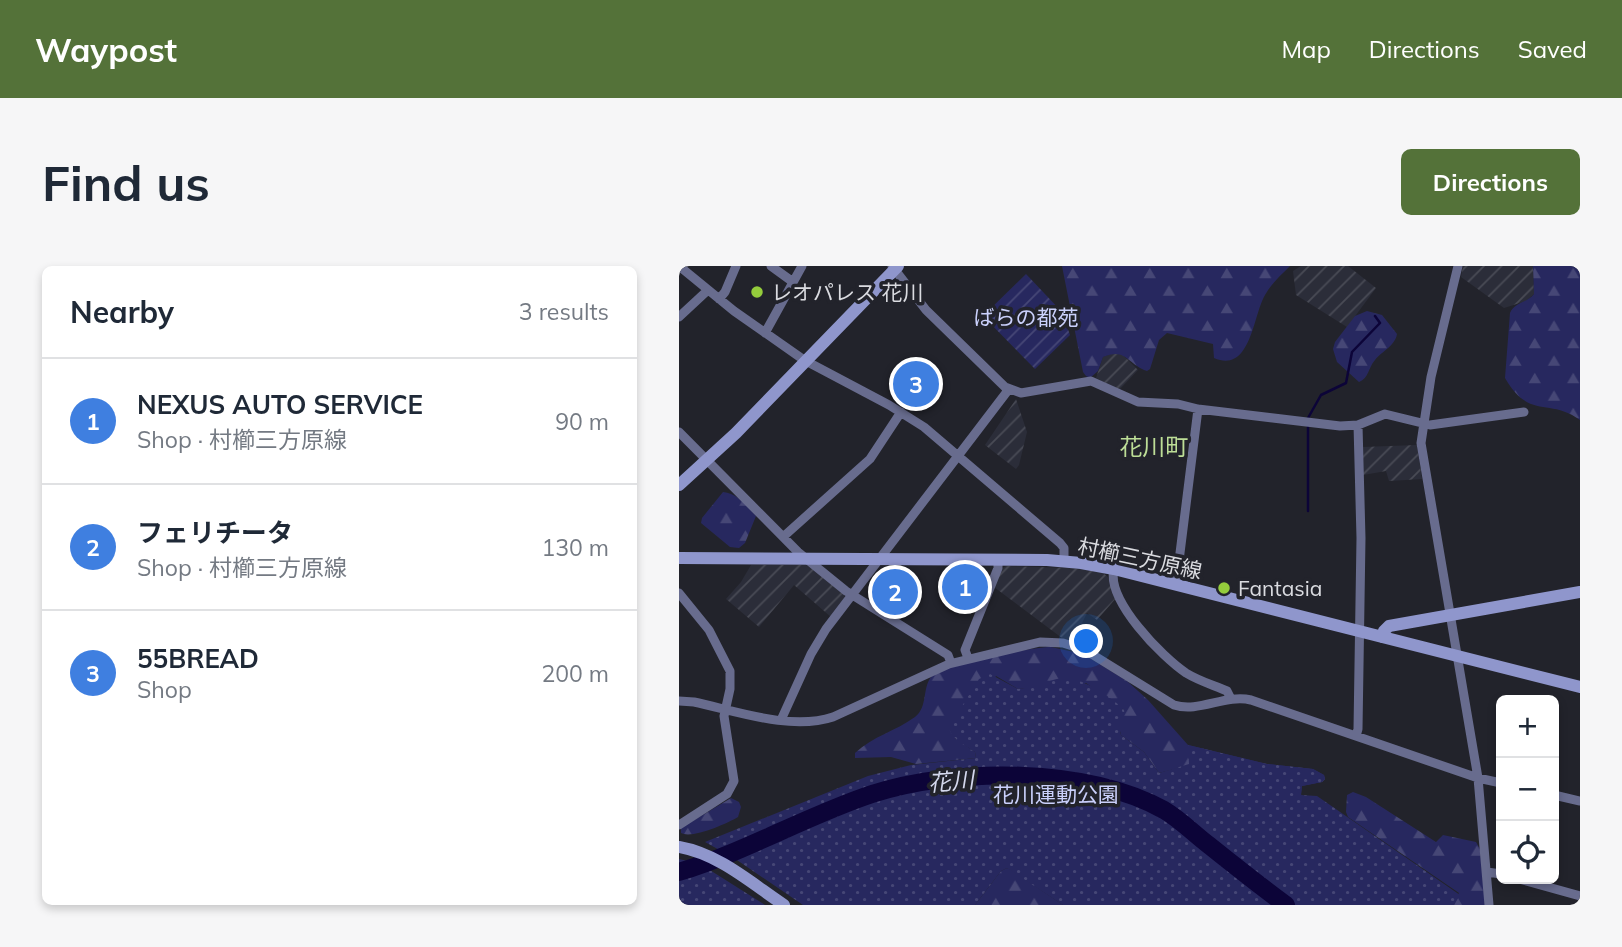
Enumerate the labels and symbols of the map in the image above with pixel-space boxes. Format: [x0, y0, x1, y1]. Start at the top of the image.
place label: レオパレス 花川 [771, 279, 923, 305]
marker: レオパレス 花川 [749, 284, 765, 300]
park label: ばらの都苑 [974, 304, 1079, 330]
pin: 3 [893, 358, 939, 410]
district label: 花川町 [1120, 432, 1189, 461]
street label: 村櫛三方原線 [1076, 532, 1204, 584]
pin: 1 [942, 561, 988, 613]
pin: 2 [872, 566, 918, 618]
place label: Fantasia [1238, 575, 1322, 601]
marker: Fantasia [1216, 580, 1232, 596]
your location [1069, 624, 1103, 658]
water label: 花川 [927, 764, 978, 797]
park label: 花川運動公園 [993, 781, 1119, 807]

